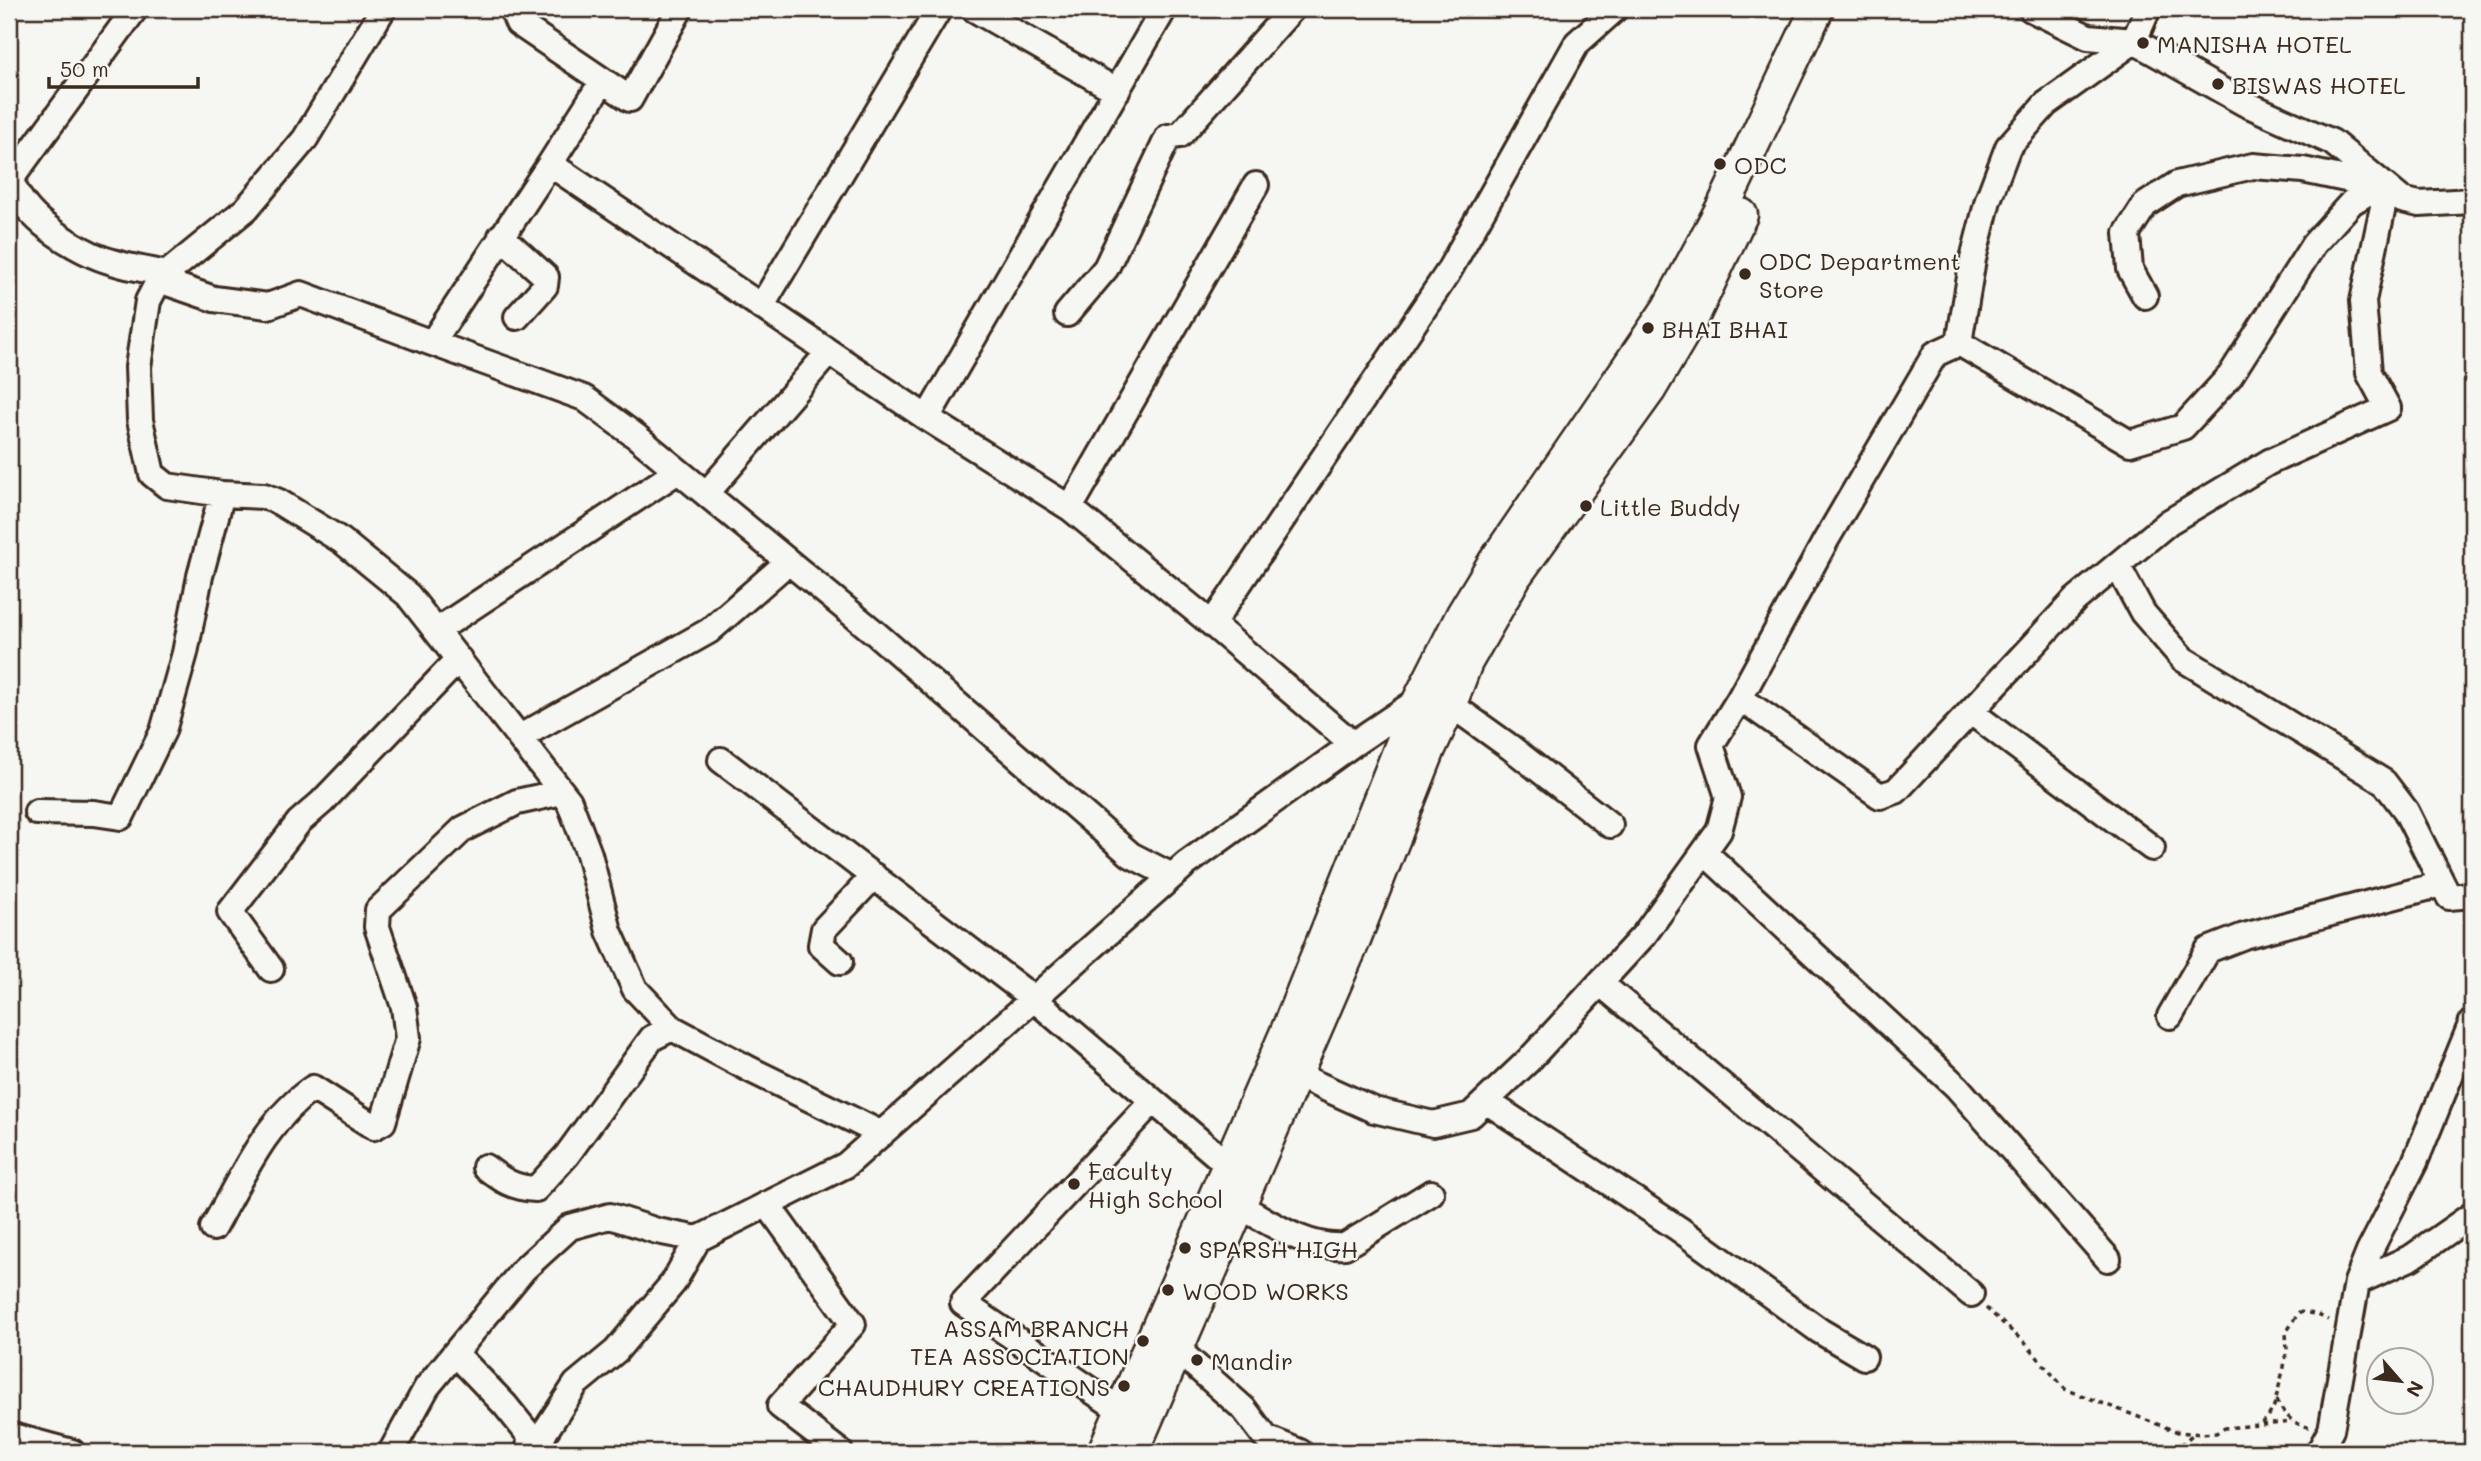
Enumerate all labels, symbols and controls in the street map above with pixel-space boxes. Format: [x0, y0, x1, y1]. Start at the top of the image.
place label: MANISHA HOTEL [2157, 28, 2352, 59]
marker: MANISHA HOTEL [2135, 35, 2151, 51]
scale bar [49, 46, 198, 90]
text: 50 m [60, 55, 109, 82]
place label: BISWAS HOTEL [2232, 69, 2406, 100]
marker: BISWAS HOTEL [2210, 76, 2226, 92]
place label: ODC [1734, 149, 1787, 180]
marker: ODC [1712, 156, 1728, 172]
place label: ODC Department Store [1759, 245, 1961, 304]
marker: ODC Department Store [1737, 266, 1753, 282]
place label: BHAI BHAI [1662, 313, 1788, 344]
marker: BHAI BHAI [1640, 320, 1656, 336]
place label: Little Buddy [1600, 491, 1741, 522]
marker: Little Buddy [1578, 498, 1594, 514]
place label: Faculty High School [1088, 1155, 1223, 1214]
marker: Faculty High School [1066, 1176, 1082, 1192]
place label: SPARSH HIGH [1199, 1233, 1358, 1264]
marker: SPARSH HIGH [1177, 1240, 1193, 1256]
place label: WOOD WORKS [1182, 1275, 1349, 1306]
marker: WOOD WORKS [1160, 1282, 1176, 1298]
place label: ASSAM BRANCH TEA ASSOCIATION [910, 1312, 1129, 1371]
marker: ASSAM BRANCH TEA ASSOCIATION [1135, 1333, 1151, 1349]
place label: Mandir [1211, 1345, 1293, 1376]
north arrow [2366, 1346, 2436, 1416]
marker: Mandir [1189, 1352, 1205, 1368]
place label: CHAUDHURY CREATIONS [818, 1371, 1110, 1402]
text: N [2401, 1377, 2430, 1401]
marker: CHAUDHURY CREATIONS [1116, 1378, 1132, 1394]

